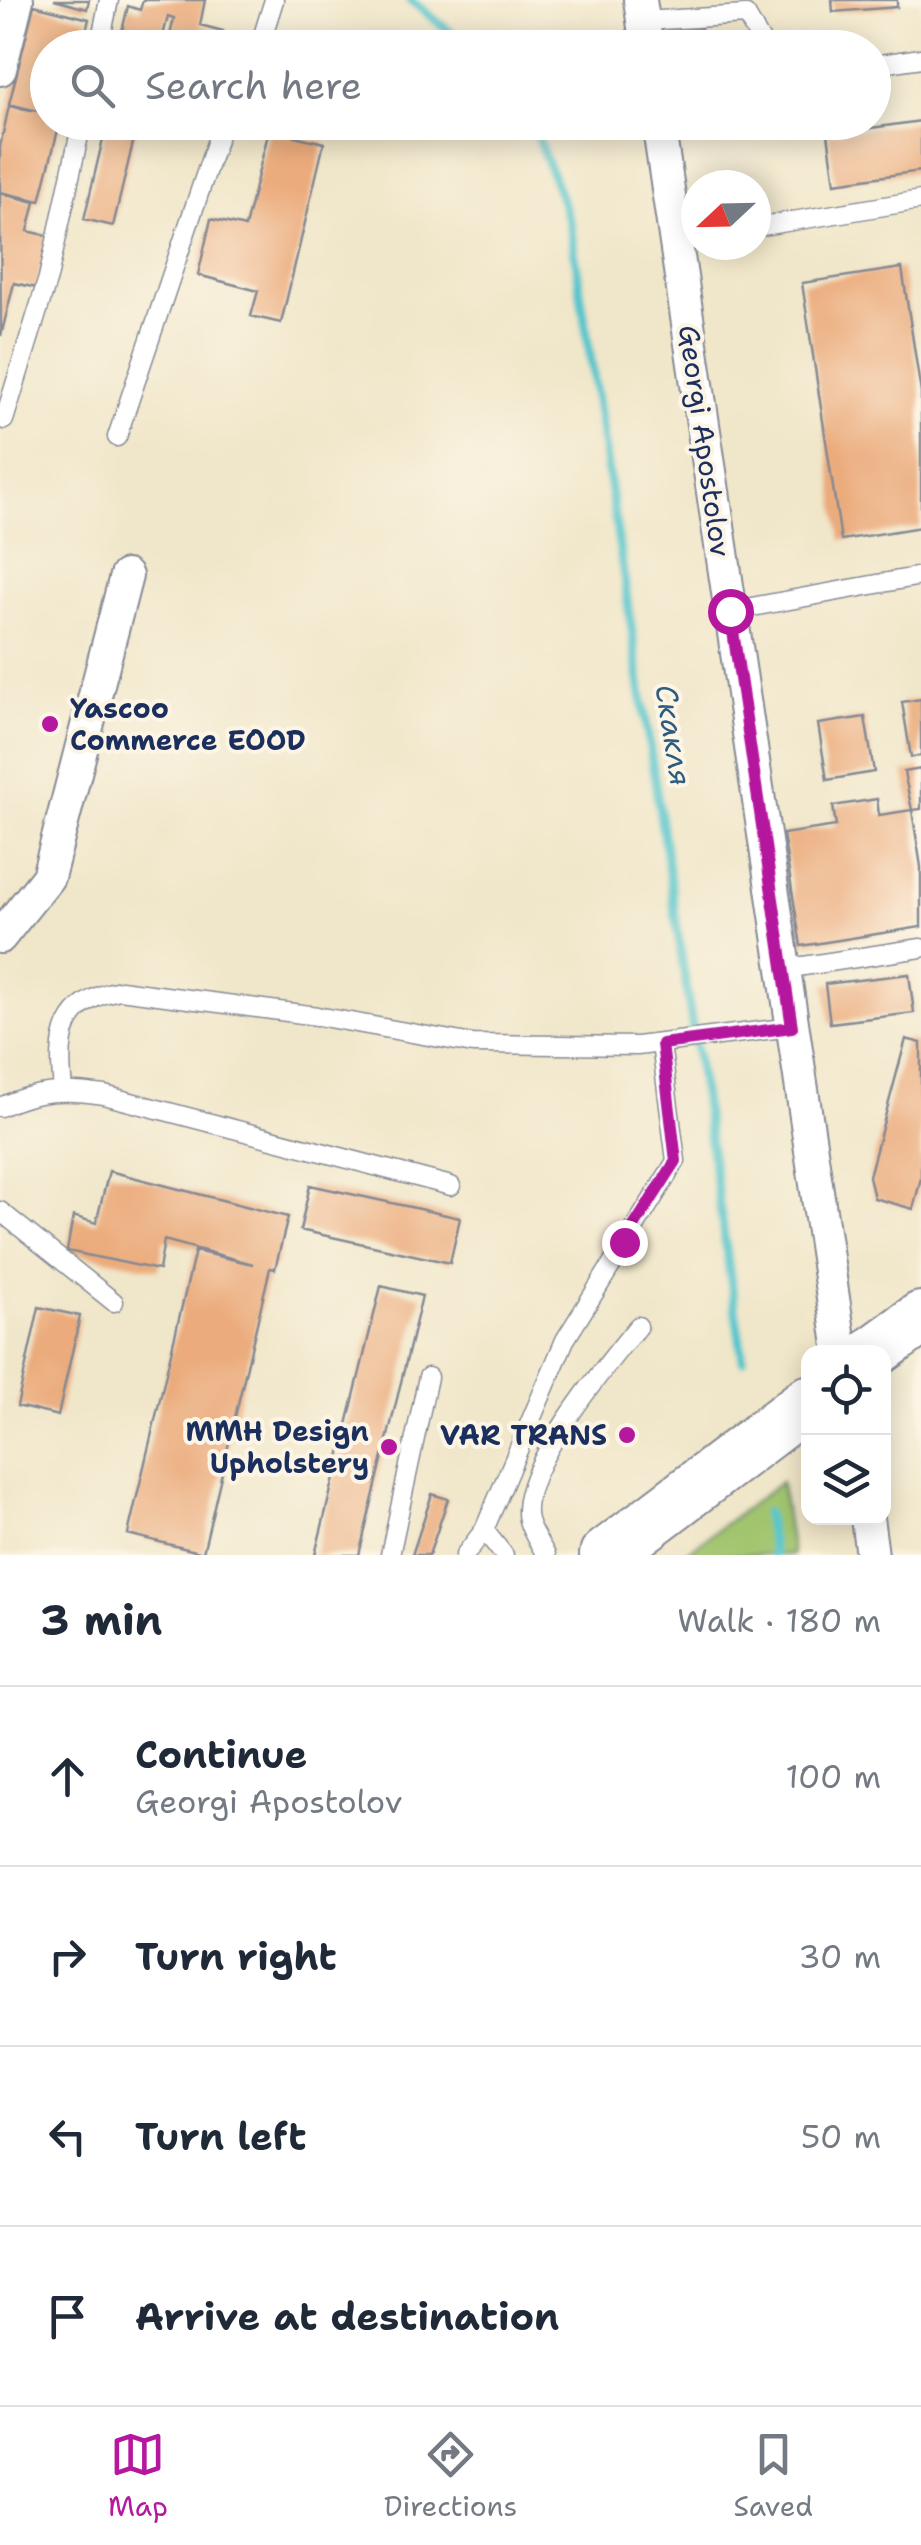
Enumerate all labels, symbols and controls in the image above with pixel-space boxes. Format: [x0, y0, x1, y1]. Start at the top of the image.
search box [30, 30, 891, 140]
icon: search [65, 58, 120, 113]
text: Search here [145, 60, 362, 111]
north arrow [681, 170, 771, 260]
street label: Georgi Apostolov [670, 322, 740, 560]
route start [708, 589, 754, 635]
water label: Скакля [645, 682, 702, 788]
place label: Yascoo Commerce EOOD [70, 689, 306, 759]
marker: Yascoo Commerce EOOD [39, 713, 61, 735]
route end [602, 1220, 648, 1266]
map controls [801, 1345, 891, 1525]
button: locate [801, 1345, 891, 1435]
place label: MMH Design Upholstery [185, 1412, 369, 1482]
place label: VAR TRANS [440, 1416, 607, 1454]
marker: VAR TRANS [616, 1424, 638, 1446]
button: layers [801, 1435, 891, 1525]
marker: MMH Design Upholstery [378, 1436, 400, 1458]
text: 3 min [40, 1592, 162, 1648]
text: Walk · 180 m [677, 1599, 881, 1642]
text: Continue [135, 1729, 307, 1780]
icon: ahead [40, 1749, 95, 1804]
text: 100 m [785, 1755, 881, 1798]
text: Georgi Apostolov [135, 1780, 402, 1823]
icon: right [40, 1929, 95, 1984]
text: Turn right [135, 1931, 337, 1982]
text: 30 m [798, 1935, 881, 1978]
icon: left [40, 2109, 95, 2164]
text: Turn left [135, 2111, 307, 2162]
text: 50 m [801, 2115, 881, 2158]
icon: arrive [40, 2289, 95, 2344]
text: Arrive at destination [135, 2291, 559, 2342]
tab: Map [108, 2427, 168, 2525]
tab: Directions [384, 2427, 517, 2525]
tab: Saved [733, 2427, 813, 2525]

